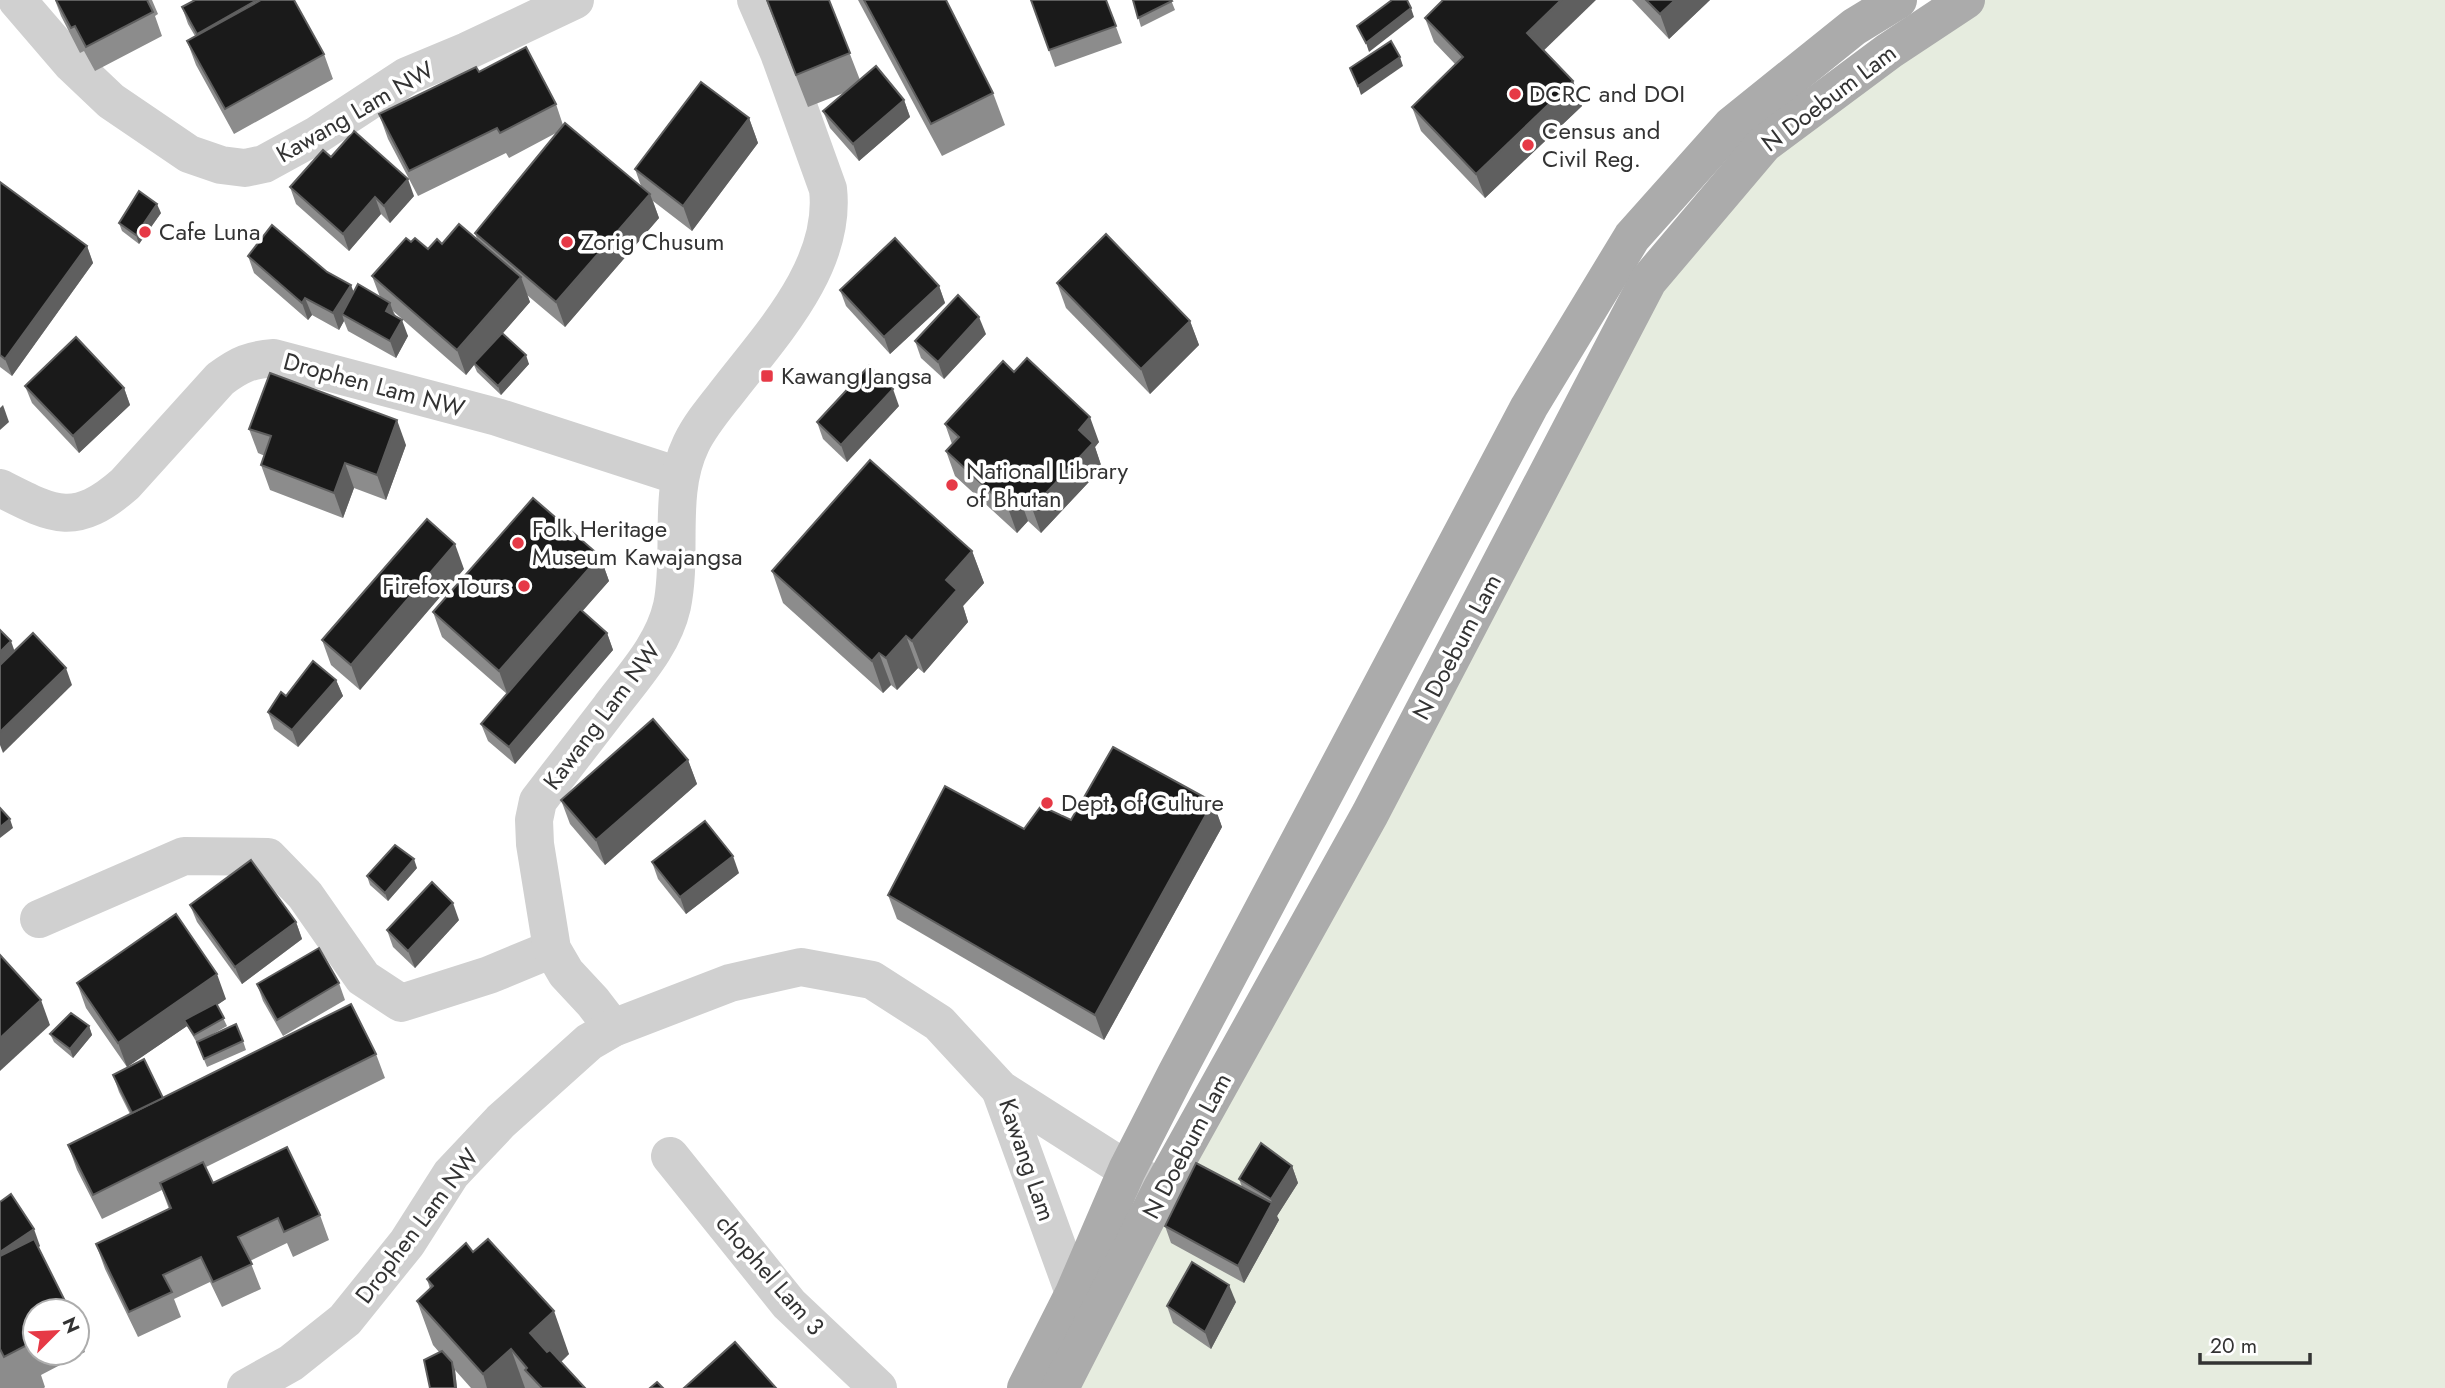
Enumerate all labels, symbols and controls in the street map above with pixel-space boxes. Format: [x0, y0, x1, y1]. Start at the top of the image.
street label: N Doebum Lam [1754, 35, 1903, 160]
street label: Kawang Lam NW [269, 52, 440, 171]
place label: DCRC and DOI [1529, 76, 1685, 111]
marker: DCRC and DOI [1507, 86, 1523, 102]
place label: Census and Civil Reg. [1542, 113, 1660, 176]
marker: Census and Civil Reg. [1520, 137, 1536, 153]
place label: Cafe Luna [159, 214, 260, 249]
marker: Cafe Luna [137, 224, 153, 240]
place label: Zorig Chusum [581, 224, 724, 259]
marker: Zorig Chusum [559, 234, 575, 250]
street label: Drophen Lam NW [280, 343, 469, 426]
place label: Kawang Jangsa [781, 358, 932, 393]
marker: Kawang Jangsa [759, 368, 775, 384]
place label: National Library of Bhutan [966, 453, 1129, 516]
marker: National Library of Bhutan [944, 477, 960, 493]
place label: Folk Heritage Museum Kawajangsa [532, 511, 742, 574]
marker: Folk Heritage Museum Kawajangsa [510, 535, 526, 551]
place label: Firefox Tours [382, 568, 510, 603]
street label: N Doebum Lam [1403, 568, 1510, 726]
marker: Firefox Tours [516, 578, 532, 594]
street label: Kawang Lam NW [534, 634, 669, 797]
place label: Dept. of Culture [1061, 785, 1224, 820]
marker: Dept. of Culture [1039, 795, 1055, 811]
street label: N Doebum Lam [1133, 1067, 1240, 1225]
street label: Kawang Lam [990, 1094, 1065, 1226]
street label: Drophen Lam NW [347, 1141, 487, 1311]
street label: chophel Lam 3 [708, 1207, 833, 1343]
north arrow [21, 1297, 91, 1367]
text: N [56, 1313, 86, 1338]
scale bar [2200, 1322, 2310, 1366]
text: 20 m [2210, 1331, 2257, 1361]

